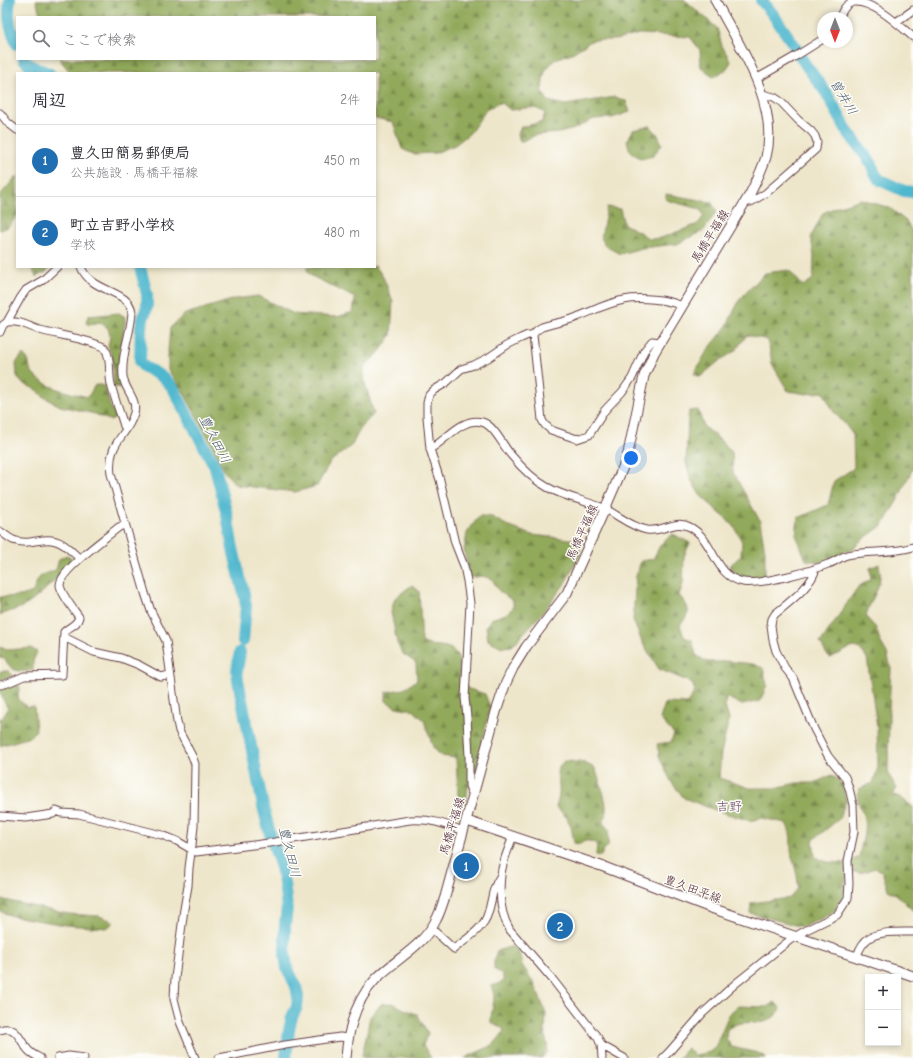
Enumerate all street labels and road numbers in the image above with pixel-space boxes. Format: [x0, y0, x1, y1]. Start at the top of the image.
street label: 馬橋平福線 [688, 207, 732, 265]
street label: 馬橋平福線 [563, 502, 601, 562]
street label: 馬橋平福線 [437, 795, 467, 857]
street label: 豊久田平線 [662, 872, 724, 906]

